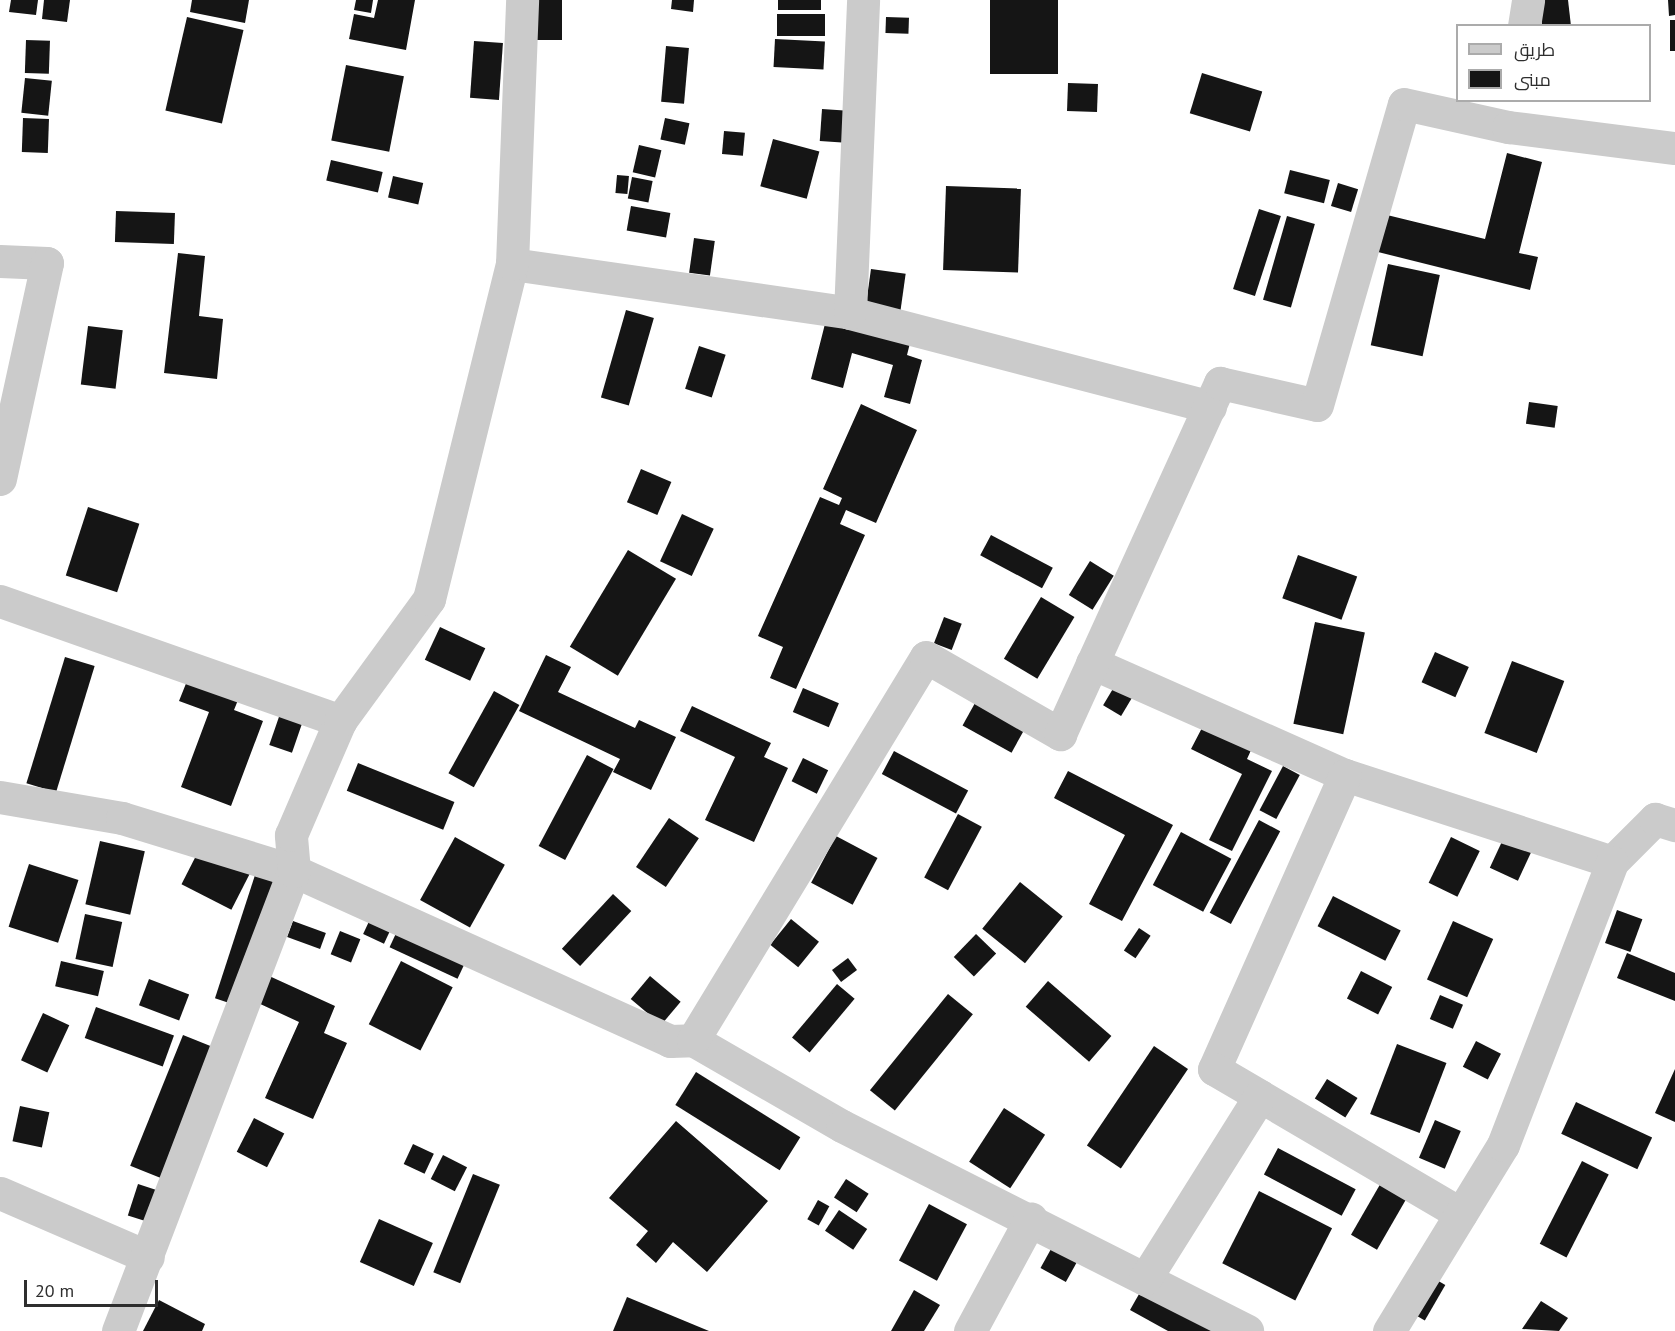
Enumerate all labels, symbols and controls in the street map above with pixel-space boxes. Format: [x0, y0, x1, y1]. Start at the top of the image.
legend [1456, 24, 1651, 102]
text: طريق [1514, 38, 1555, 61]
text: مبنى [1514, 68, 1551, 91]
scale bar [27, 1268, 160, 1306]
text: 20 m [35, 1279, 74, 1302]

